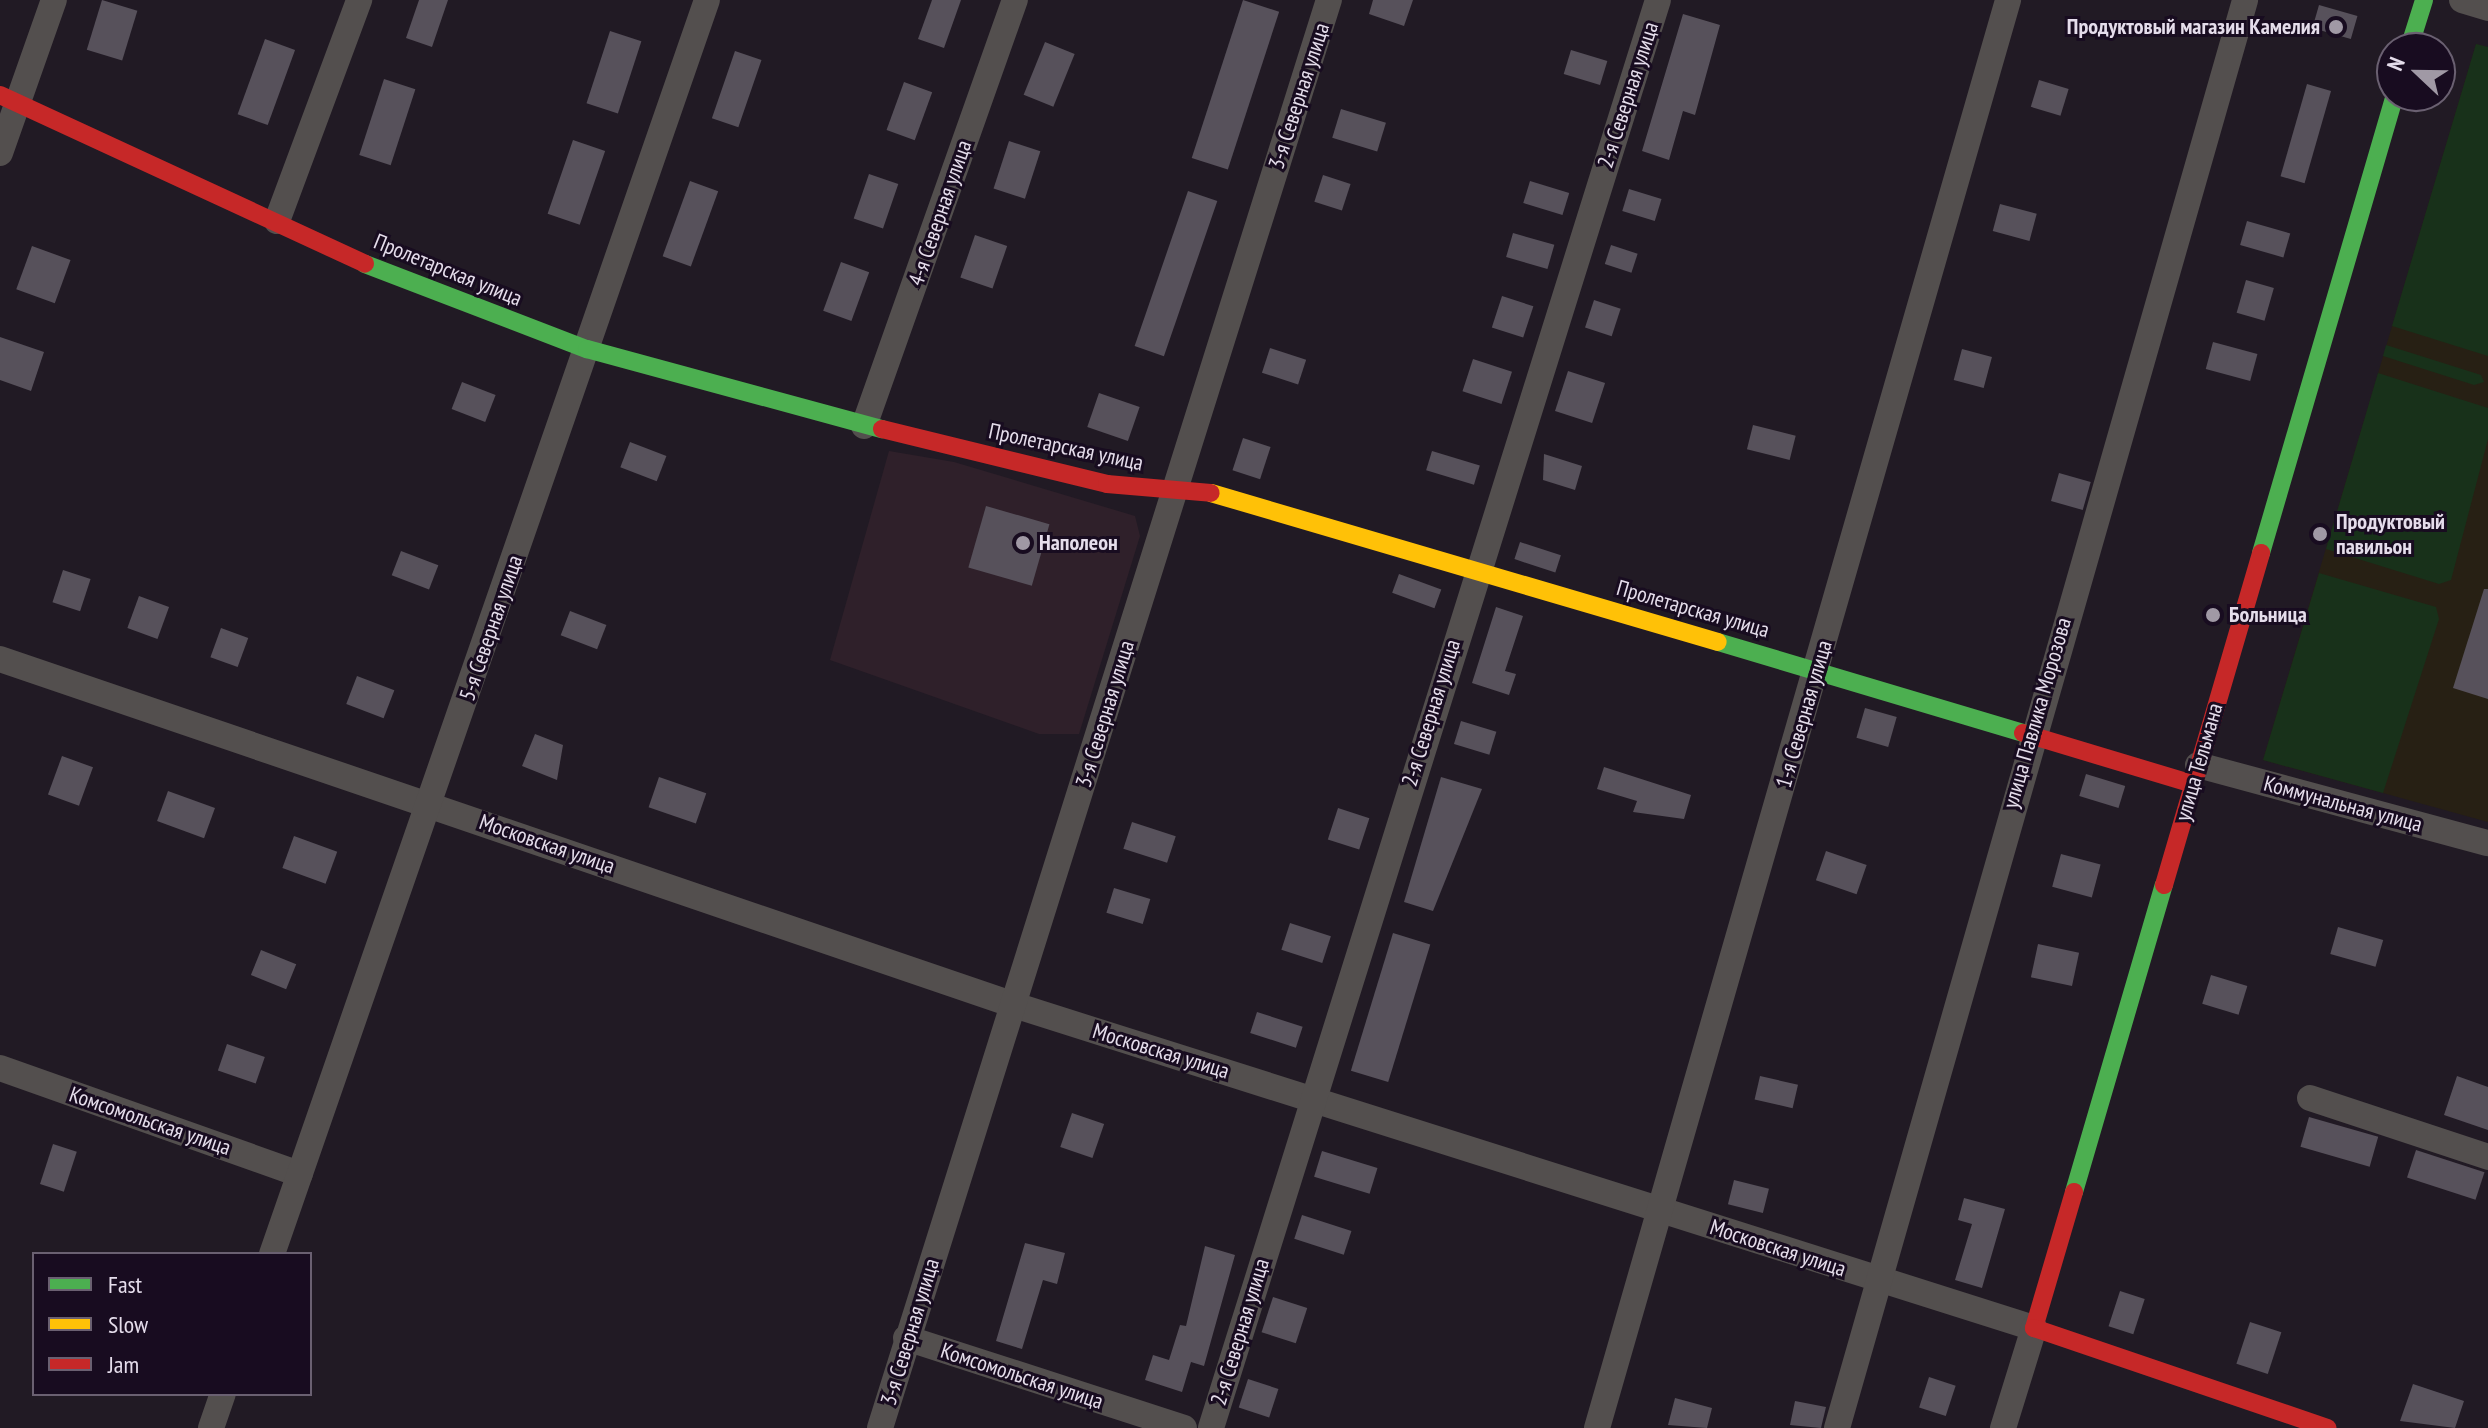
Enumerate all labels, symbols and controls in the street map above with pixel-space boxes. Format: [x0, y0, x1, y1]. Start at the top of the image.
place label: Продуктовый магазин Камелия [2067, 14, 2320, 40]
marker: Продуктовый магазин Камелия [2327, 18, 2345, 36]
street label: 2-я Северная улица [1592, 19, 1664, 171]
street label: 3-я Северная улица [1263, 20, 1335, 172]
north arrow [2376, 32, 2456, 112]
text: N [2380, 53, 2411, 75]
street label: 4-я Северная улица [903, 137, 977, 289]
street label: Пролетарская улица [370, 228, 526, 312]
street label: Пролетарская улица [986, 418, 1146, 476]
place label: Продуктовый павильон [2336, 508, 2445, 560]
marker: Продуктовый павильон [2311, 525, 2329, 543]
place label: Наполеон [1039, 530, 1118, 556]
marker: Наполеон [1014, 534, 1032, 552]
street label: 5-я Северная улица [454, 552, 528, 704]
street label: Пролетарская улица [1614, 575, 1772, 643]
place label: Больница [2229, 602, 2307, 628]
marker: Больница [2204, 606, 2222, 624]
street label: улица Павлика Морозова [1997, 615, 2077, 811]
street label: 2-я Северная улица [1396, 636, 1466, 790]
street label: 3-я Северная улица [1070, 637, 1140, 791]
street label: 1-я Северная улица [1770, 637, 1838, 791]
street label: улица Тельмана [2170, 700, 2228, 824]
street label: Коммунальная улица [2261, 770, 2425, 838]
street label: Московская улица [476, 808, 618, 880]
street label: Московская улица [1089, 1018, 1233, 1084]
street label: Комсомольская улица [66, 1081, 234, 1161]
street label: Московская улица [1707, 1214, 1849, 1282]
legend [32, 1252, 312, 1396]
street label: 3-я Северная улица [875, 1255, 945, 1409]
street label: 2-я Северная улица [1205, 1255, 1275, 1409]
text: Fast [108, 1269, 142, 1300]
text: Slow [108, 1309, 148, 1340]
street label: Комсомольская улица [937, 1337, 1107, 1415]
text: Jam [108, 1349, 139, 1380]

